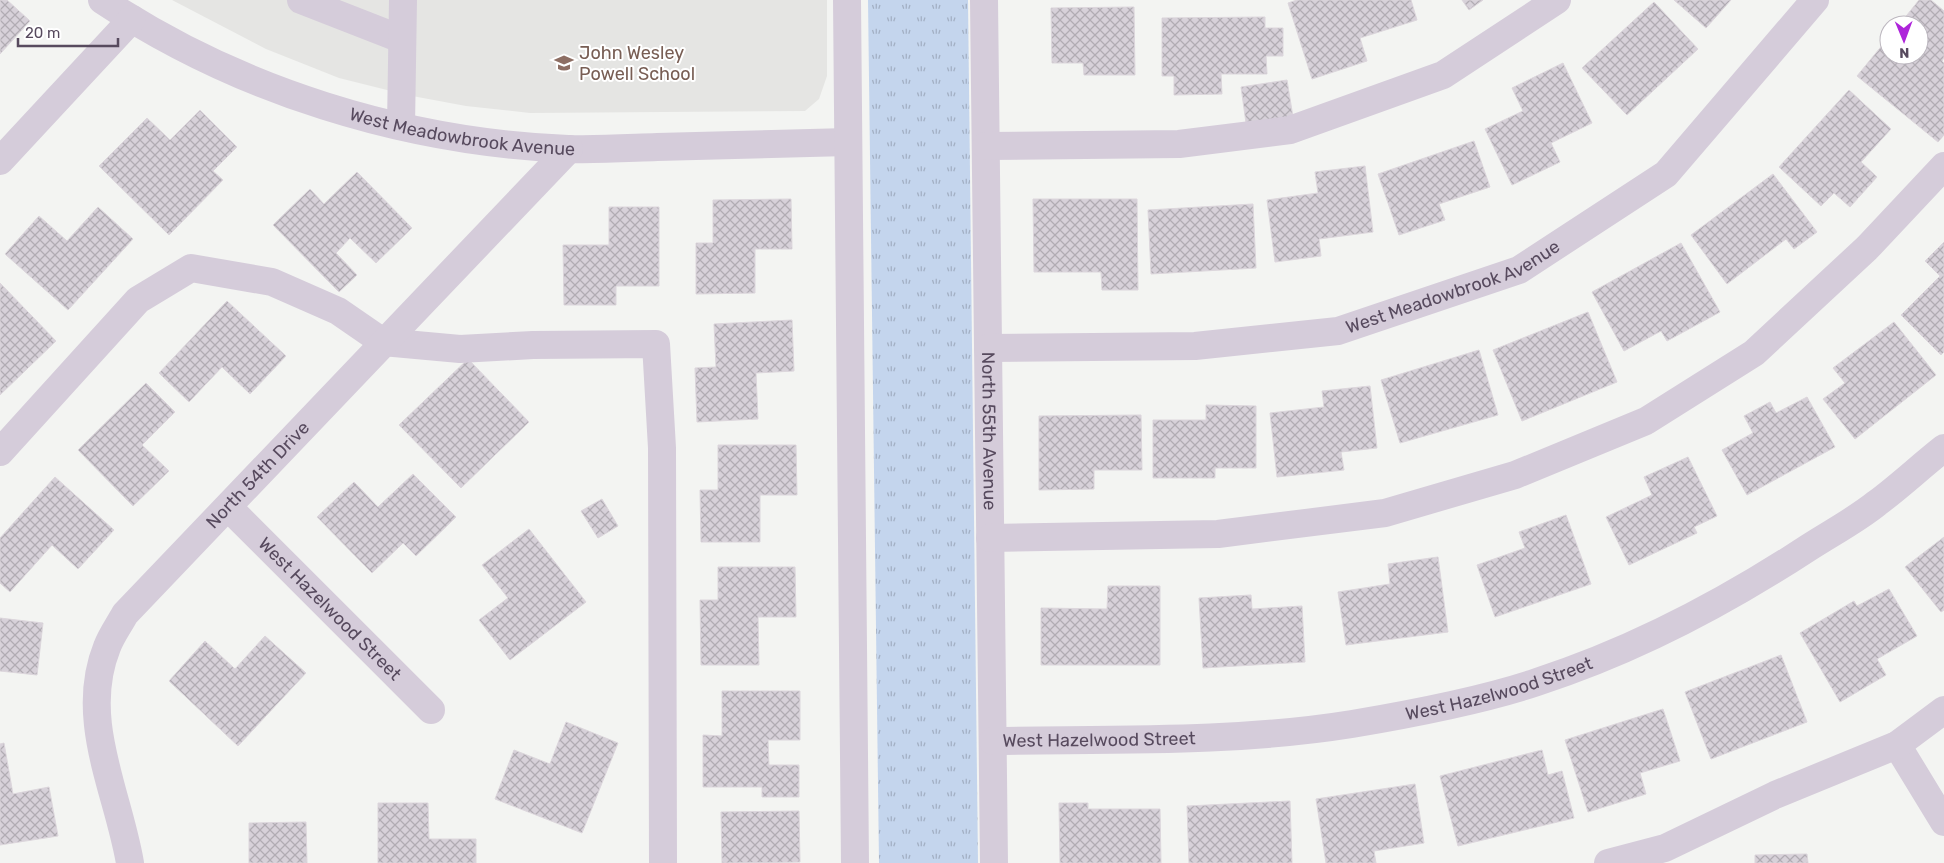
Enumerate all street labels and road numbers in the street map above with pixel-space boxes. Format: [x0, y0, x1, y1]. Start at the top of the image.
street label: West Meadowbrook Avenue [347, 103, 575, 160]
street label: West Meadowbrook Avenue [1343, 235, 1564, 339]
street label: North 55th Avenue [977, 352, 1001, 510]
street label: North 54th Drive [202, 417, 314, 533]
street label: West Hazelwood Street [254, 533, 406, 685]
street label: West Hazelwood Street [1404, 652, 1596, 725]
street label: West Hazelwood Street [1002, 727, 1196, 752]

